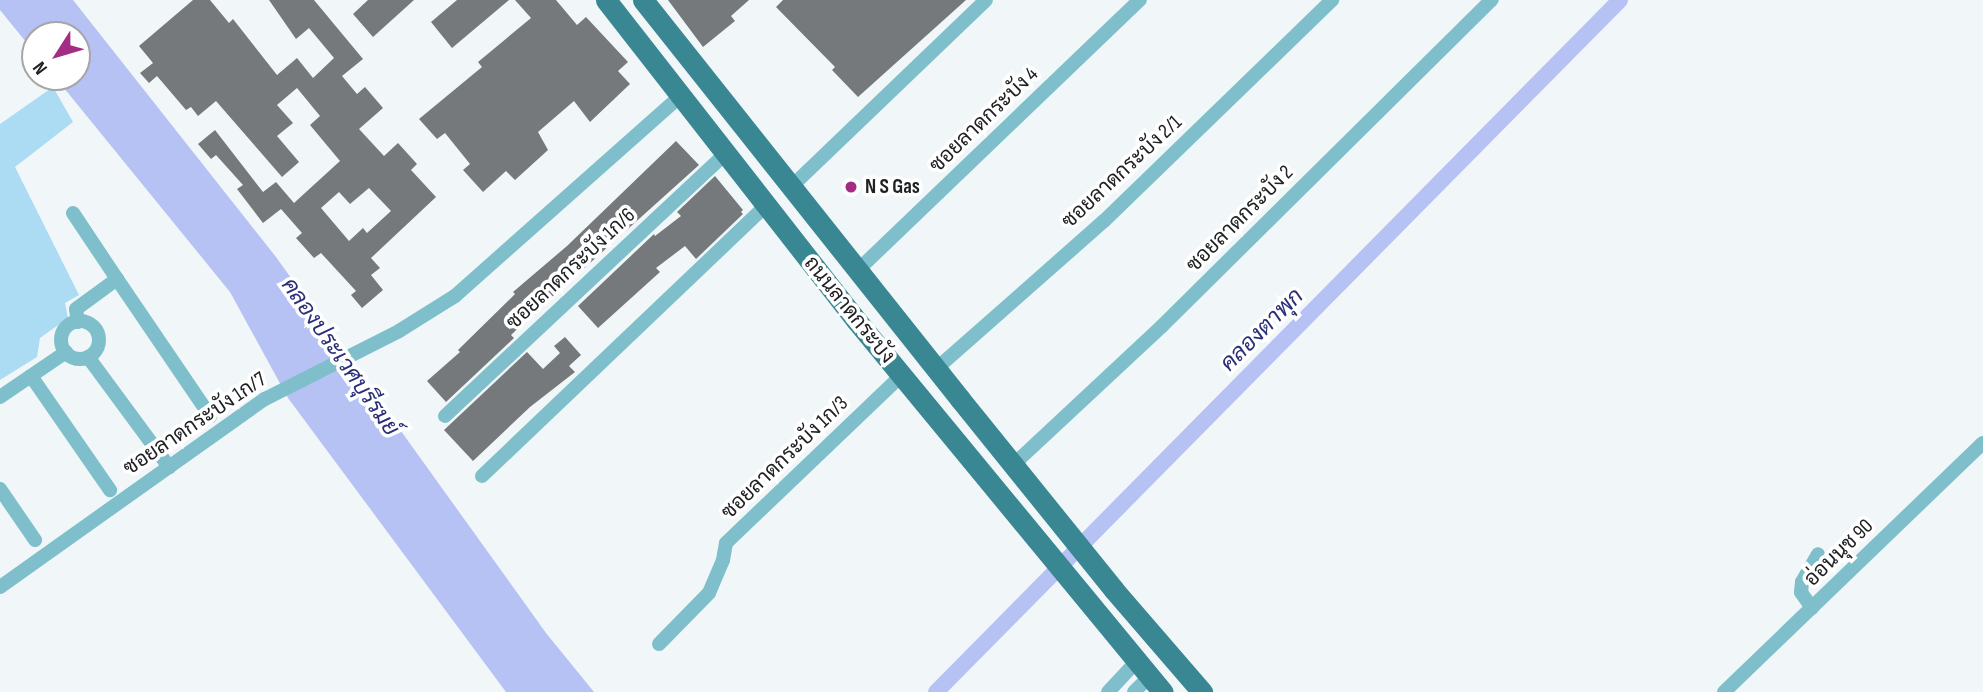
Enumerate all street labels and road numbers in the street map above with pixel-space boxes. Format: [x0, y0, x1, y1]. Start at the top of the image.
street label: ซอยลาดกระบัง 4 [925, 62, 1043, 178]
street label: ซอยลาดกระบัง 2/1 [1057, 110, 1187, 234]
street label: ซอยลาดกระบัง 2 [1181, 160, 1299, 278]
street label: ซอยลาดกระบัง 1ก/6 [501, 203, 641, 335]
street label: ถนนลาดกระบัง [798, 251, 900, 369]
street label: ซอยลาดกระบัง 1ก/7 [119, 367, 271, 481]
street label: ซอยลาดกระบัง 1ก/3 [716, 391, 854, 525]
street label: อ่อนนุช 90 [1799, 514, 1879, 592]

